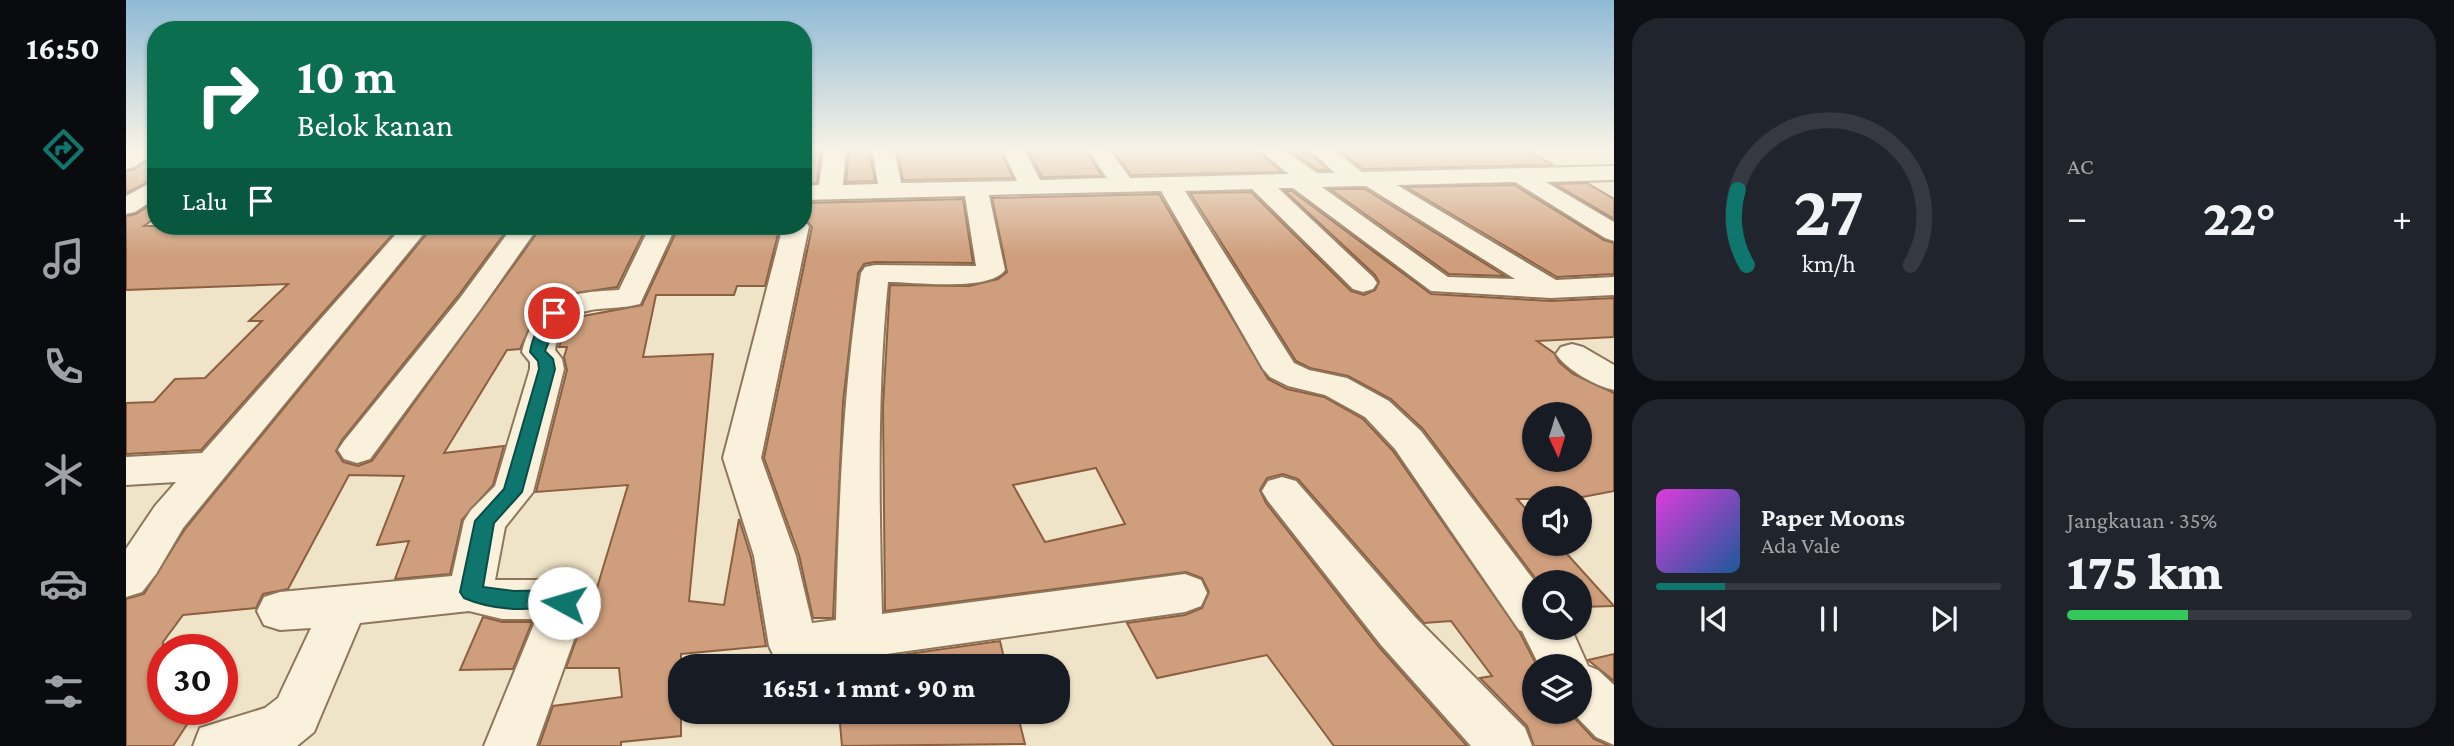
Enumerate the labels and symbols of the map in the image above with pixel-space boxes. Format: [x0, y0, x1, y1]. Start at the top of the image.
pin [524, 283, 584, 343]
north arrow [1522, 402, 1592, 472]
position arrow [527, 566, 601, 640]
speed limit sign: 30 [147, 634, 238, 725]

